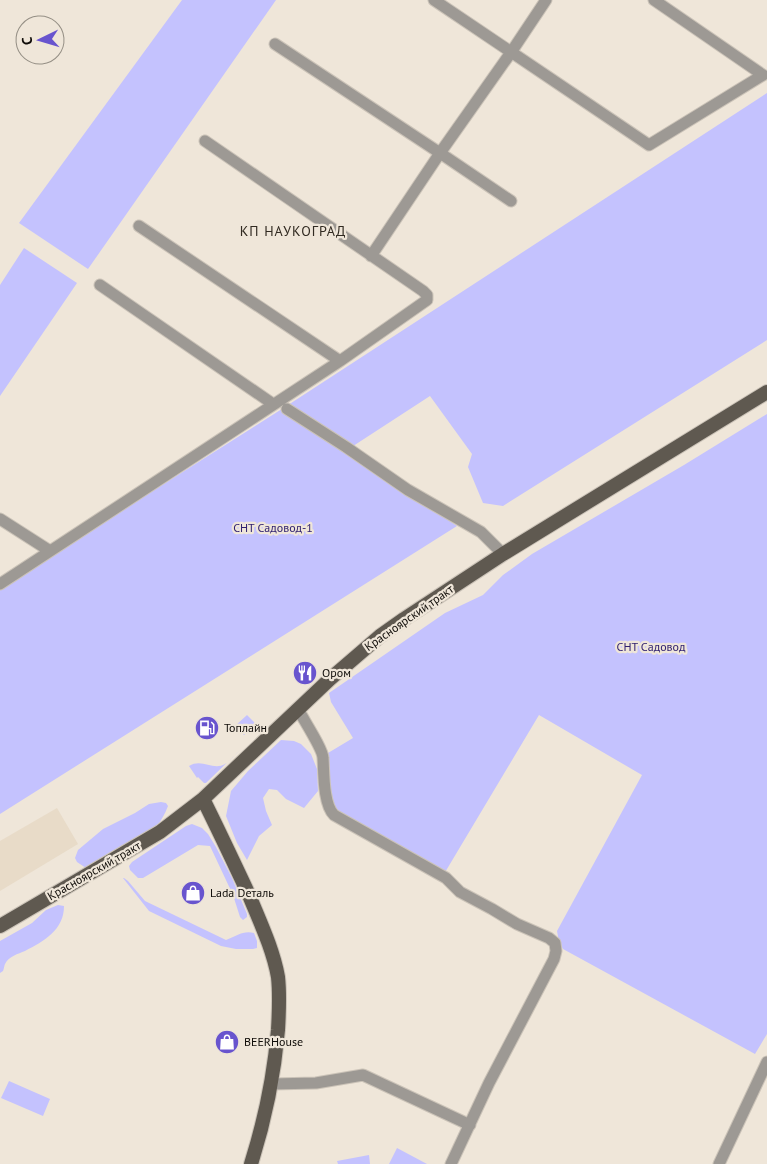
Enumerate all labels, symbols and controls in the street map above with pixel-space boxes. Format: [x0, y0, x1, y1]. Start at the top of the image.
north arrow [15, 15, 65, 65]
text: С [18, 36, 36, 46]
district label: КП НАУКОГРАД [240, 222, 346, 240]
park label: СНТ Садовод-1 [233, 520, 313, 535]
street label: Красноярский тракт [361, 581, 456, 654]
park label: СНТ Садовод [617, 639, 686, 654]
restaurant icon: Ором [292, 660, 318, 686]
place label: Ором [322, 665, 351, 680]
fuel station icon: Топлайн [194, 715, 220, 741]
place label: Топлайн [224, 720, 267, 735]
street label: Красноярский тракт [44, 838, 143, 903]
shop icon: Lada Dеталь [180, 880, 206, 906]
place label: Lada Dеталь [210, 885, 274, 900]
shop icon: BEERHouse [214, 1029, 240, 1055]
place label: BEERHouse [244, 1034, 303, 1049]

